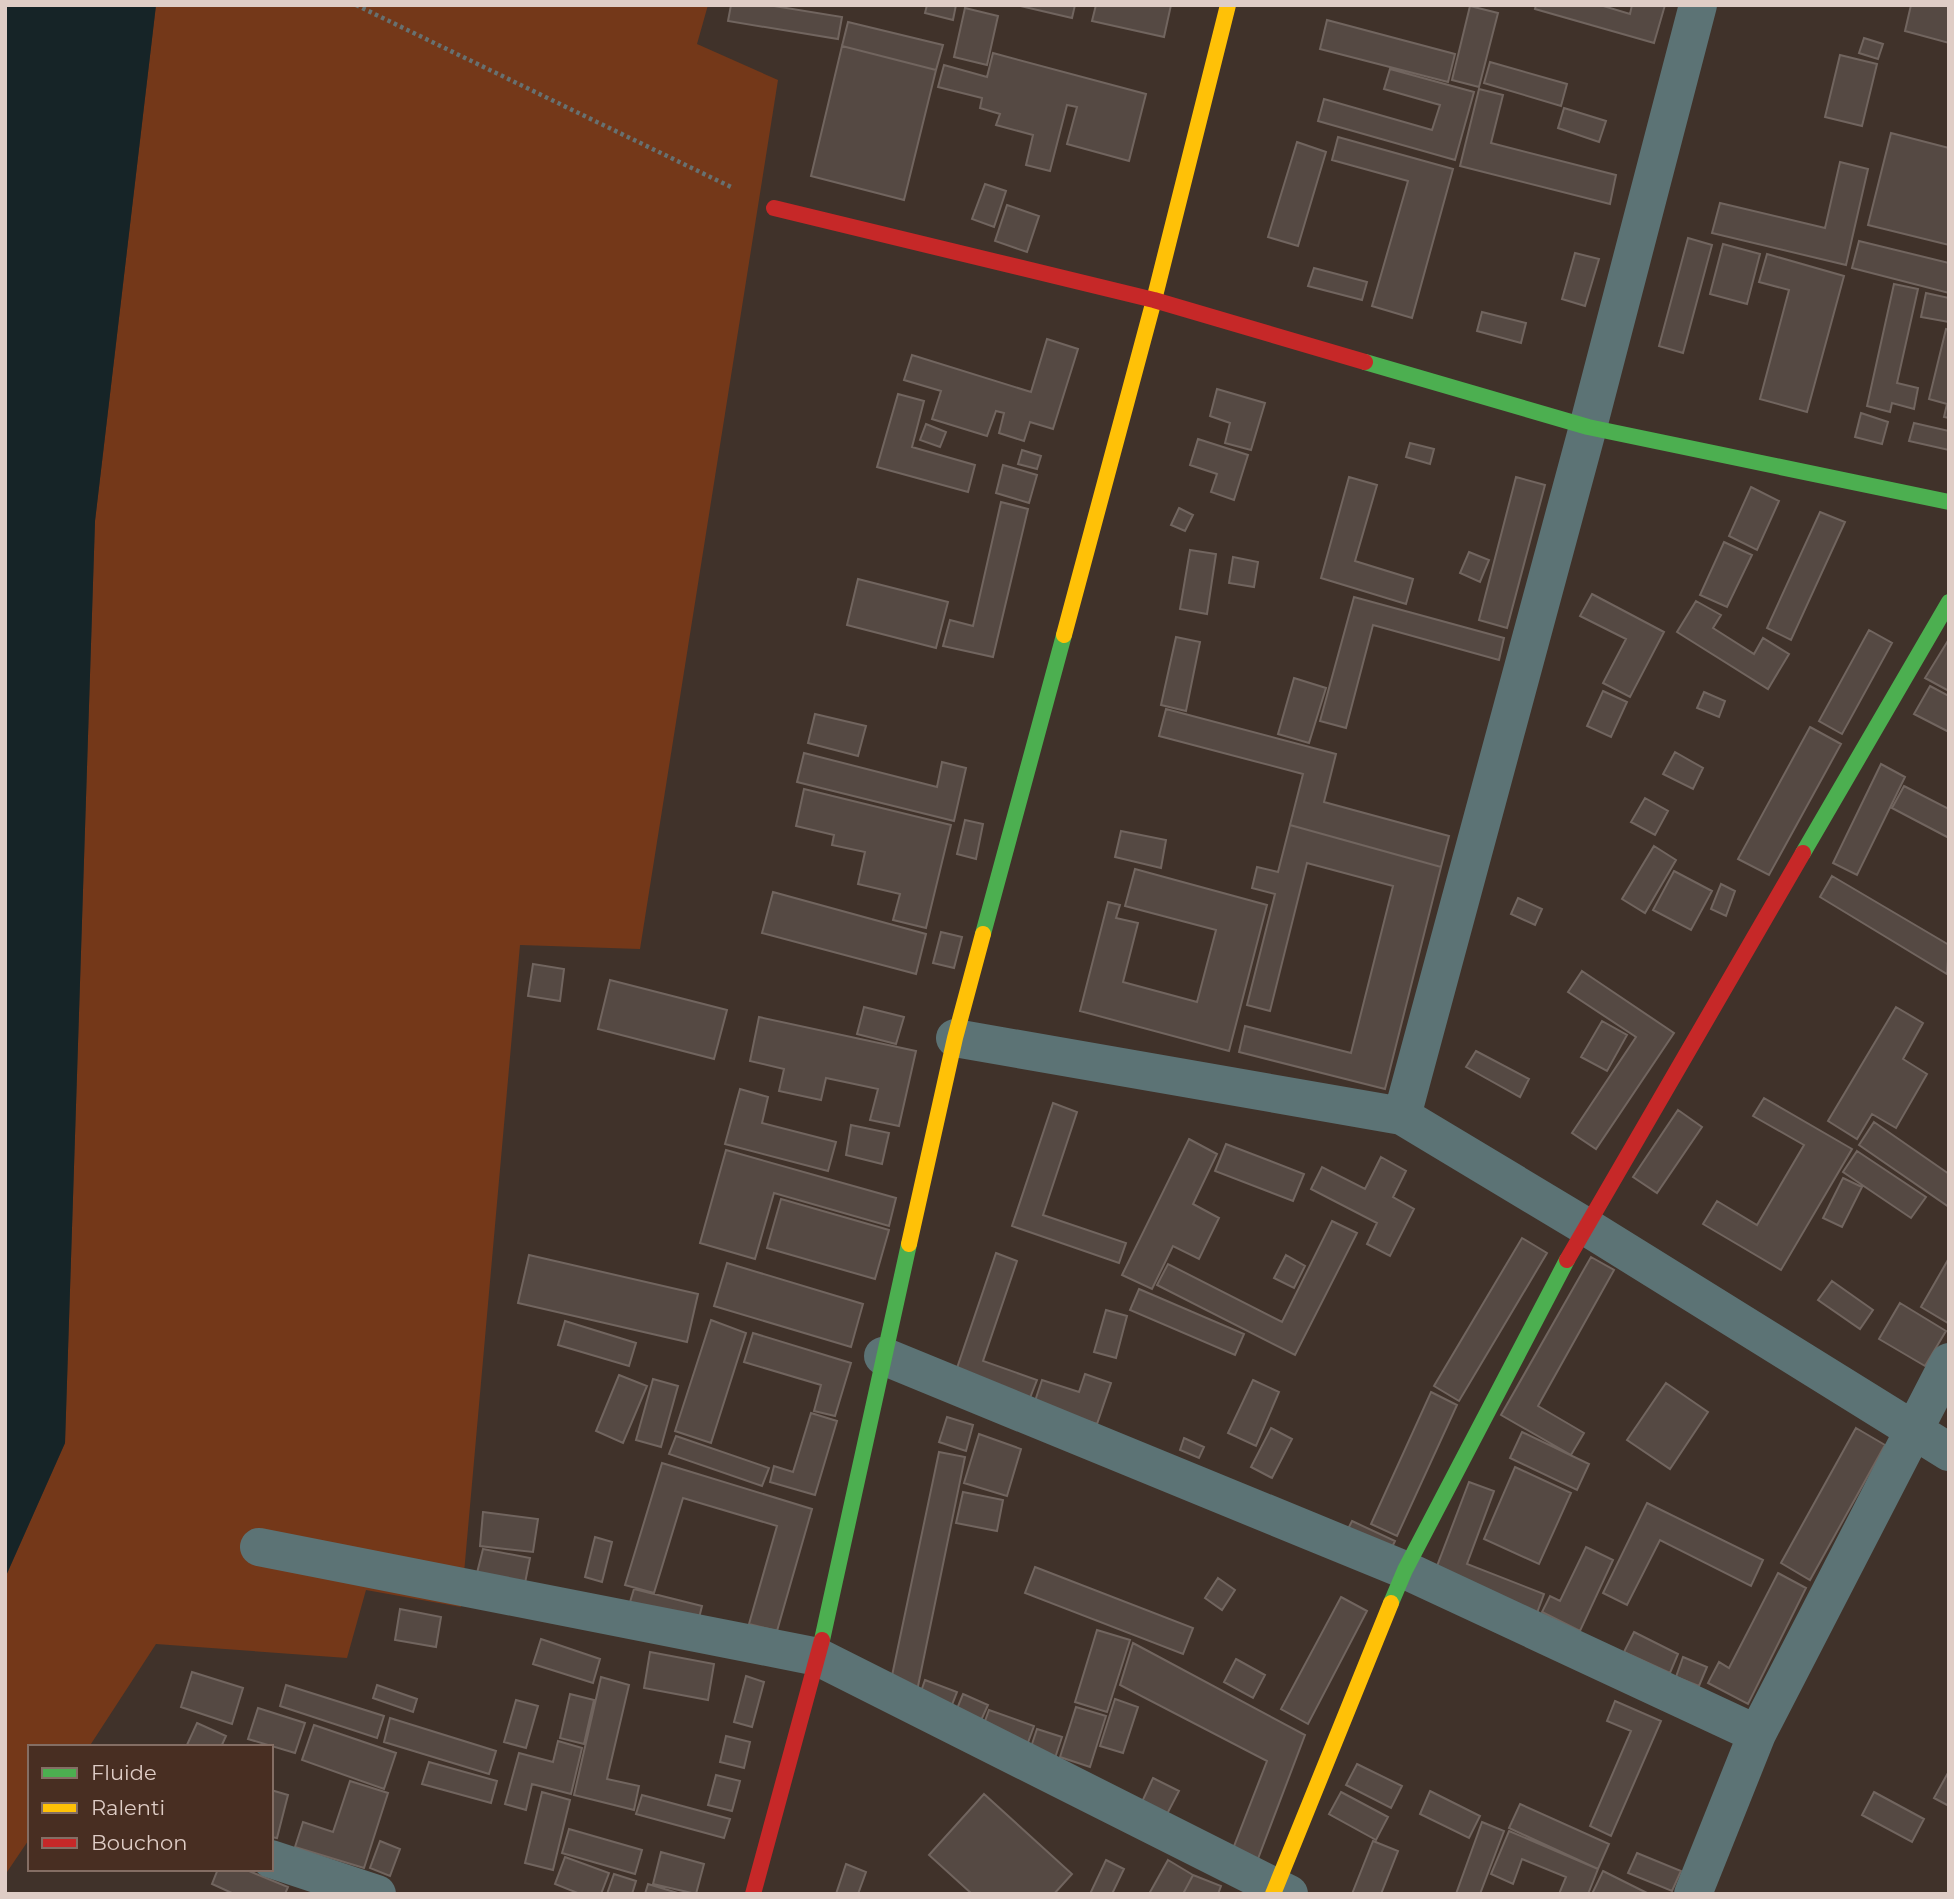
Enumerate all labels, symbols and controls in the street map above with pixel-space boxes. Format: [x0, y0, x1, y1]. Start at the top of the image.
legend [28, 1745, 273, 1871]
text: Fluide [91, 1760, 157, 1785]
text: Ralenti [91, 1795, 165, 1820]
text: Bouchon [91, 1830, 187, 1855]

